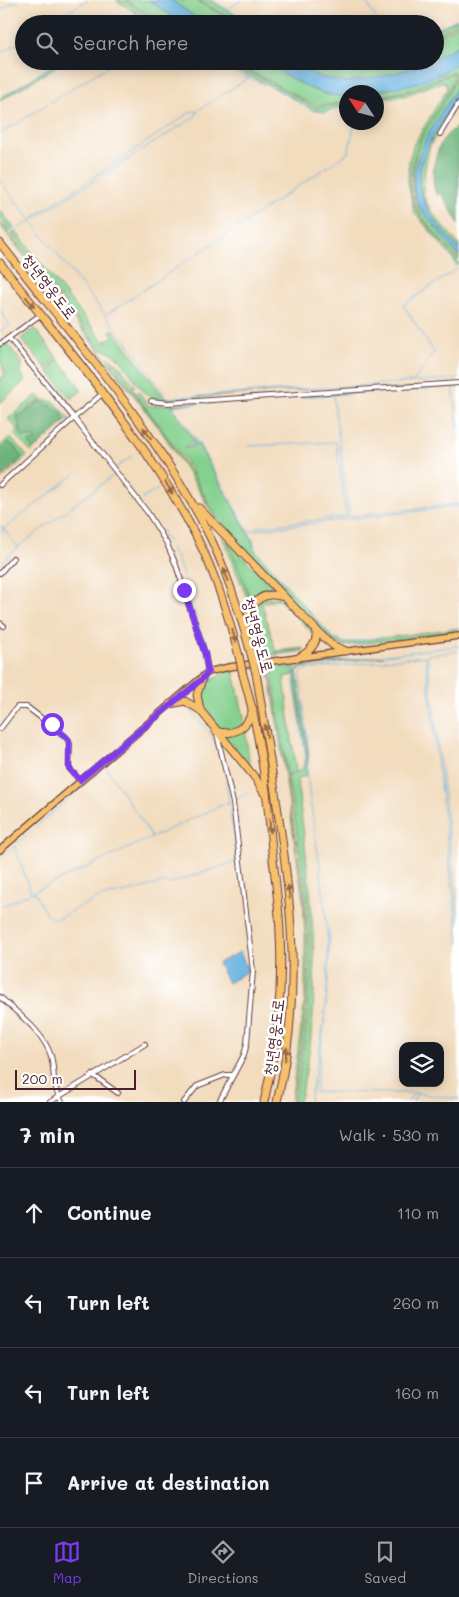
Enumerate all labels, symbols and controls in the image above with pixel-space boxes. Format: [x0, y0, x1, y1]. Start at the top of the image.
search box [15, 15, 444, 70]
icon: search [33, 29, 61, 57]
text: Search here [73, 30, 189, 55]
north arrow [339, 85, 384, 130]
street label: 청년영웅도로 [18, 249, 82, 323]
one-way arrow [25, 295, 35, 309]
one-way arrow [142, 426, 152, 440]
one-way arrow [164, 482, 173, 495]
one-way arrow [222, 567, 229, 582]
route end [173, 579, 196, 602]
street label: 청년영웅도로 [239, 595, 279, 675]
one-way arrow [230, 629, 238, 644]
route start [41, 713, 64, 736]
one-way arrow [262, 723, 270, 739]
one-way arrow [266, 818, 274, 834]
one-way arrow [285, 884, 293, 900]
street label: 청년영웅도로 [258, 997, 288, 1077]
map controls [399, 1042, 444, 1087]
button: layers [399, 1042, 444, 1087]
one-way arrow [282, 1046, 290, 1062]
scale bar [15, 1067, 136, 1090]
text: 200 m [22, 1069, 63, 1088]
text: 7 min [20, 1121, 75, 1148]
text: Walk · 530 m [339, 1124, 439, 1145]
icon: ahead [20, 1199, 48, 1227]
text: Continue [67, 1200, 152, 1225]
text: 110 m [397, 1202, 439, 1223]
icon: left [20, 1289, 48, 1317]
text: Turn left [67, 1290, 150, 1315]
text: 260 m [393, 1292, 439, 1313]
icon: left [20, 1379, 48, 1407]
text: Turn left [67, 1380, 150, 1405]
text: 160 m [394, 1382, 439, 1403]
icon: arrive [20, 1469, 48, 1497]
text: Arrive at destination [67, 1470, 270, 1495]
tab: Map [53, 1538, 81, 1587]
tab: Directions [187, 1538, 259, 1587]
tab: Saved [364, 1538, 406, 1587]

